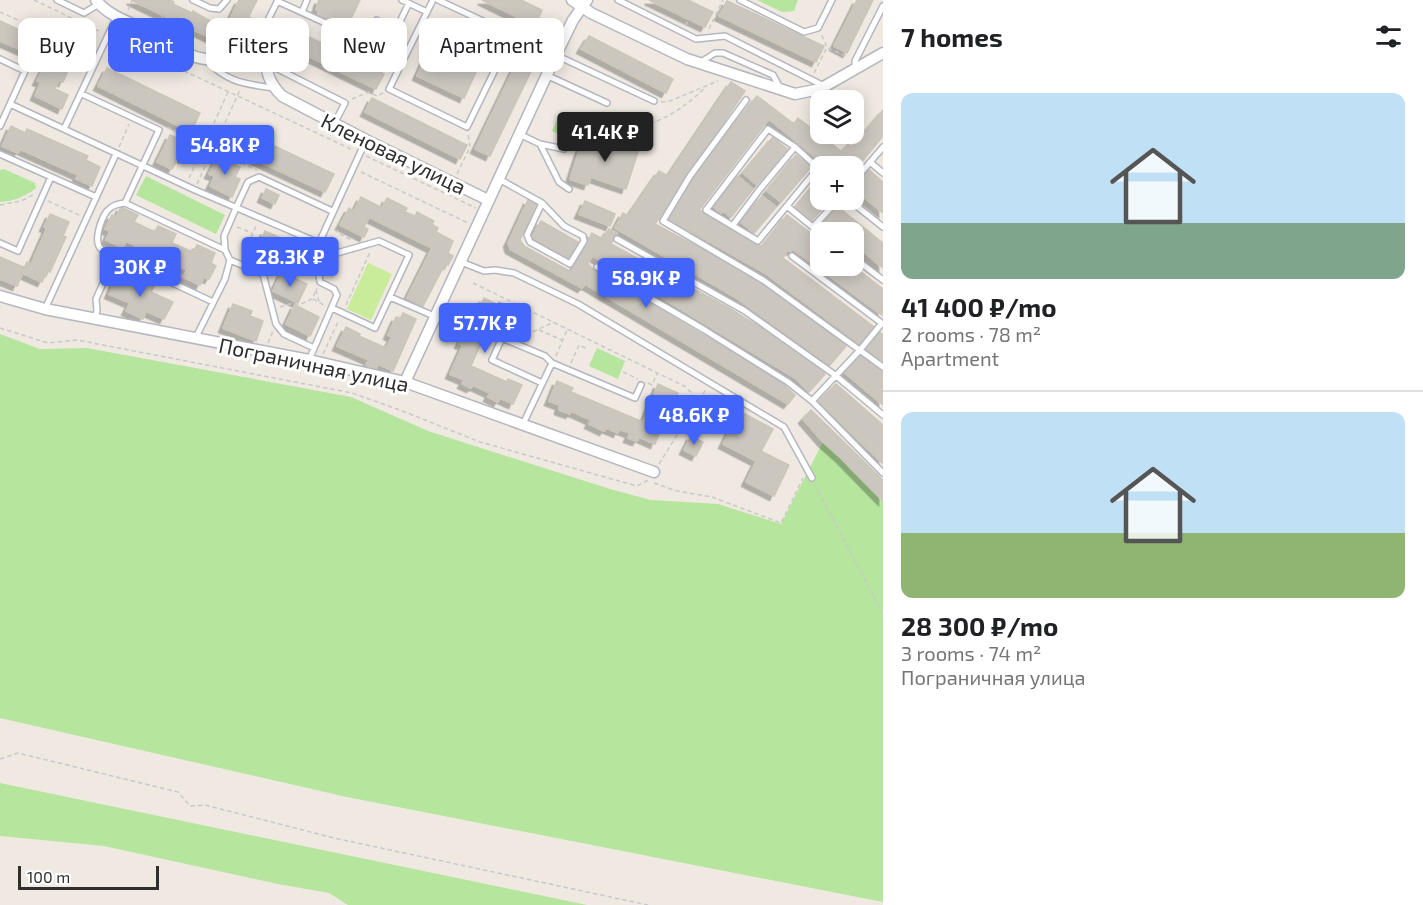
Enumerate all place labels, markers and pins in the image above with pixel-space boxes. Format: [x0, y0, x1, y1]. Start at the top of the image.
pin: 41.4K ₽ [550, 112, 660, 163]
pin: 54.8K ₽ [170, 125, 280, 176]
pin: 28.3K ₽ [235, 237, 345, 288]
pin: 30K ₽ [98, 247, 182, 298]
pin: 58.9K ₽ [591, 258, 701, 309]
pin: 57.7K ₽ [430, 303, 540, 354]
pin: 48.6K ₽ [639, 395, 749, 446]

